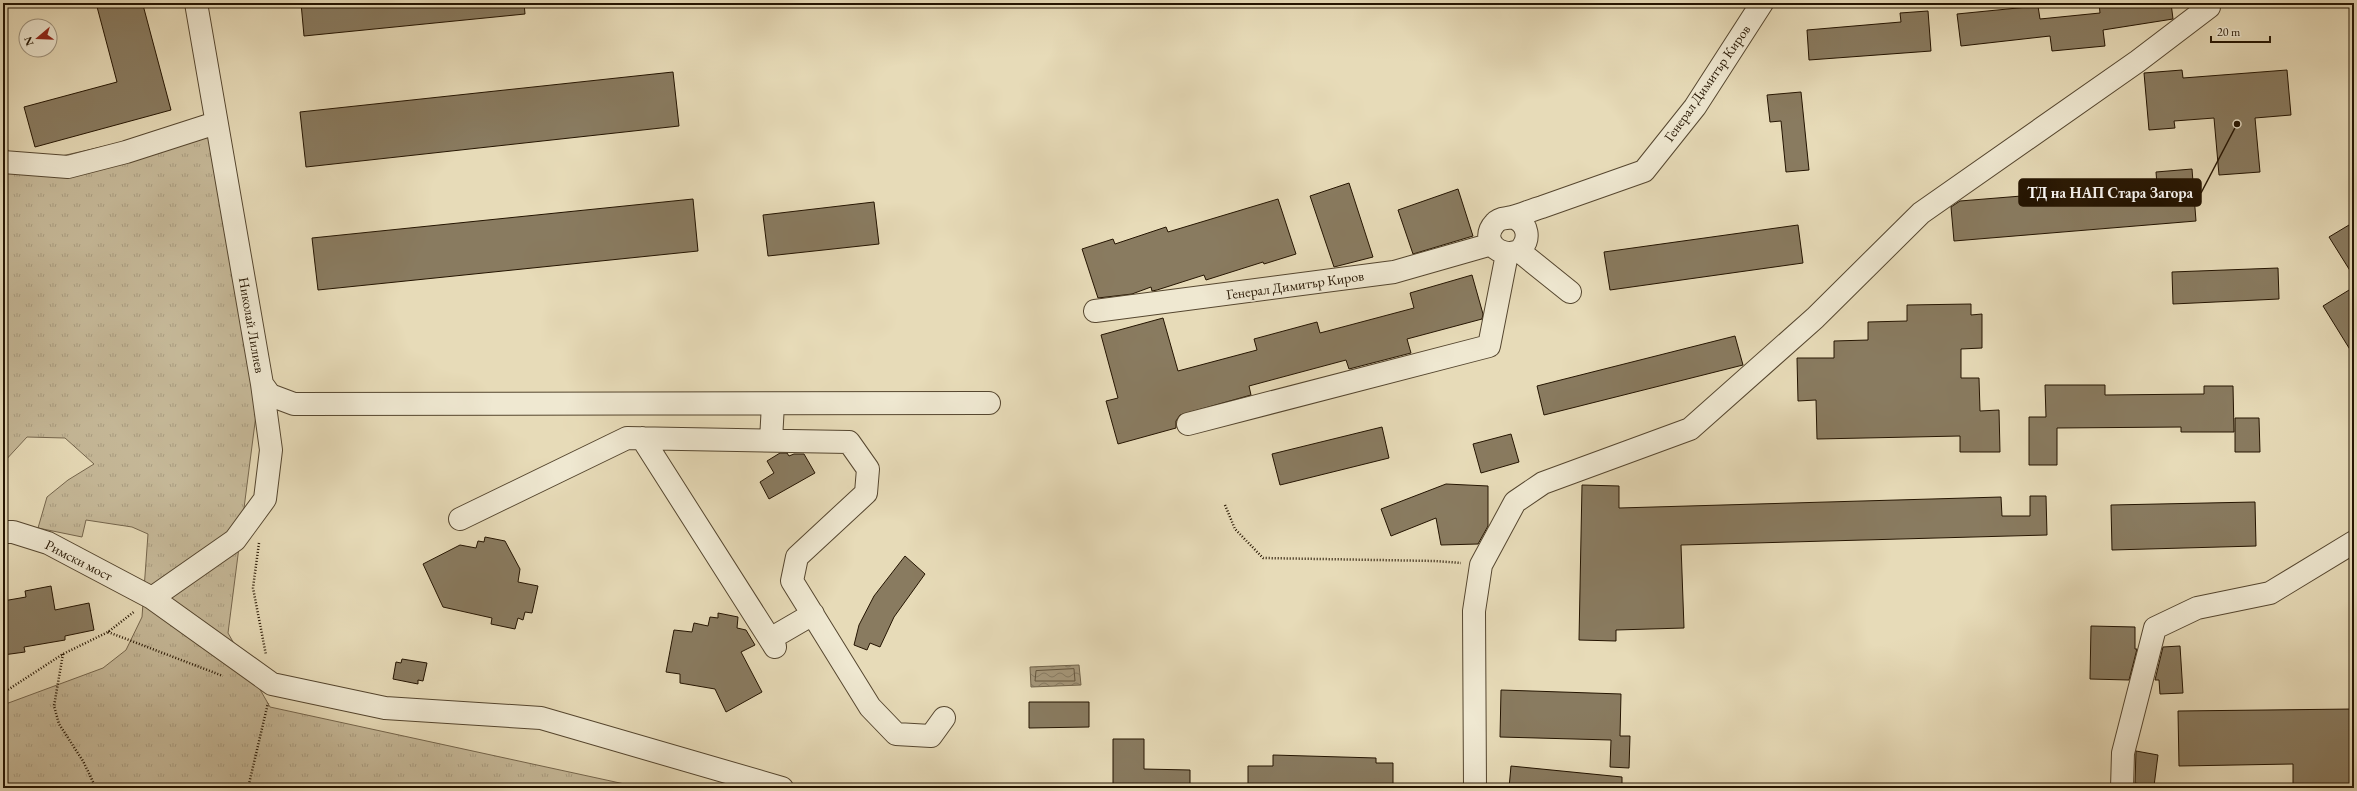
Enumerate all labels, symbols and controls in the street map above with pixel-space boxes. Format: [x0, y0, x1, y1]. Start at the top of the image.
north arrow [18, 18, 58, 58]
scale bar [2211, 18, 2270, 44]
street label: Генерал Димитър Киров [1660, 21, 1754, 145]
text: 20 m [2217, 24, 2241, 40]
text: N [20, 35, 37, 48]
callout: ТД на НАП Стара Загора [2019, 179, 2201, 206]
text: ТД на НАП Стара Загора [2027, 183, 2193, 202]
street label: Генерал Димитър Киров [1225, 266, 1365, 304]
street label: Николай Лилиев [235, 276, 269, 374]
street label: Римски мост [42, 535, 116, 585]

